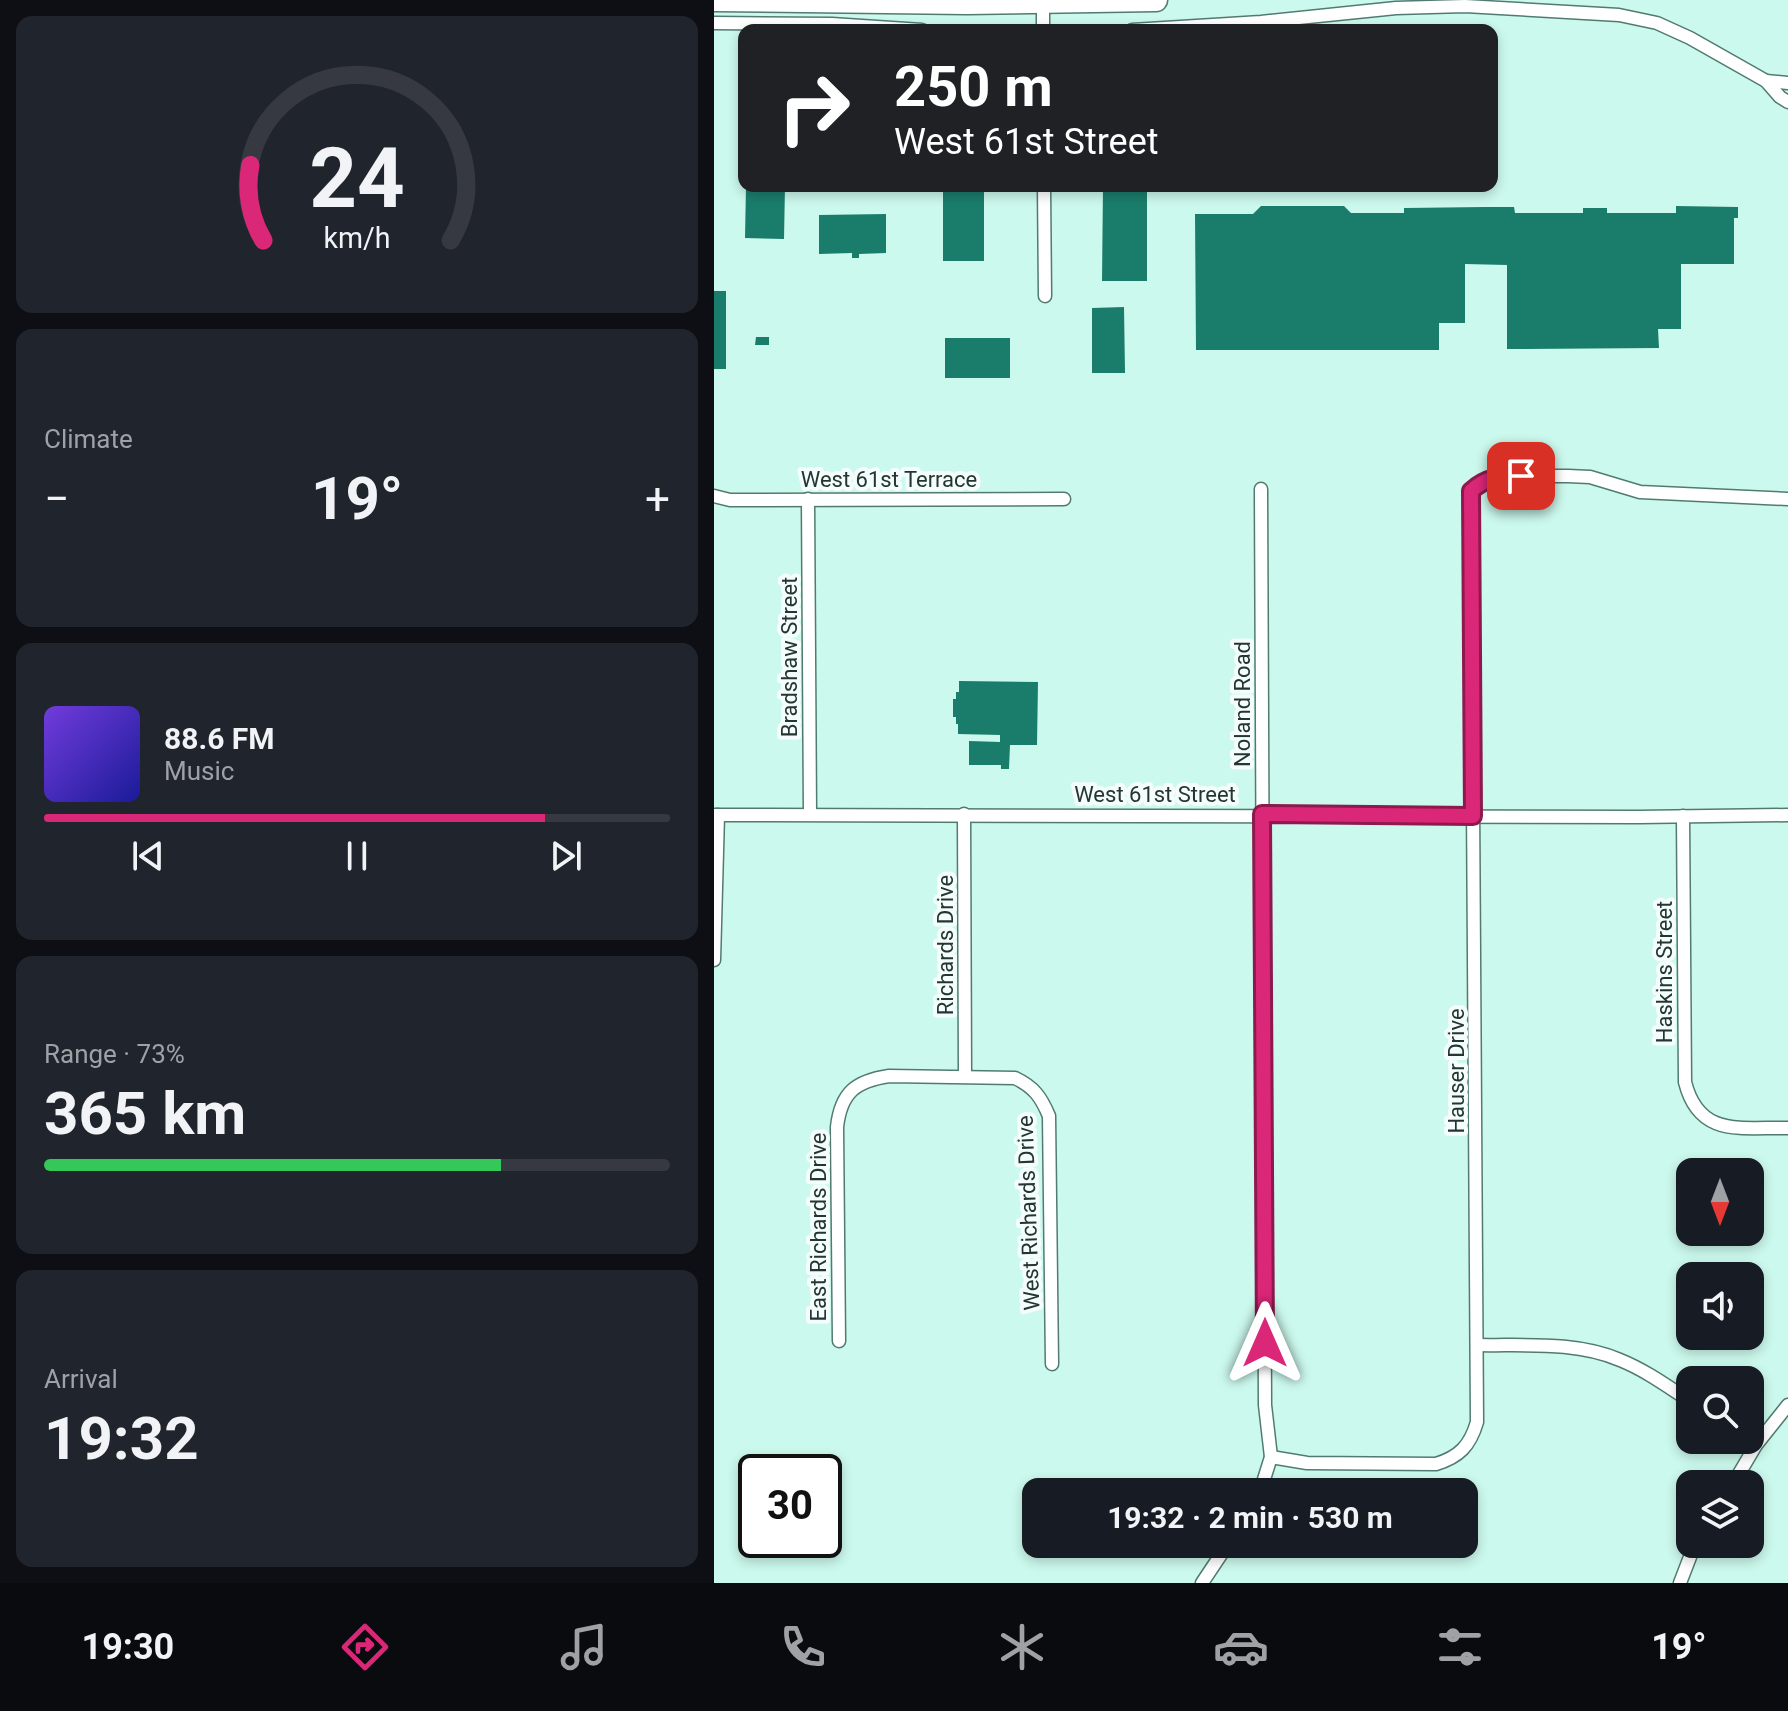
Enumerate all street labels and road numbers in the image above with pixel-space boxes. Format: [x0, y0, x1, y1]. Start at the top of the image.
street label: West 61st Terrace [801, 467, 977, 492]
street label: Bradshaw Street [777, 577, 802, 737]
street label: Noland Road [1230, 641, 1255, 767]
street label: West 61st Street [1074, 782, 1236, 807]
street label: Richards Drive [933, 875, 958, 1015]
street label: Haskins Street [1652, 901, 1677, 1043]
street label: Hauser Drive [1444, 1008, 1469, 1134]
street label: West Richards Drive [1013, 1115, 1044, 1311]
street label: East Richards Drive [806, 1133, 831, 1321]

